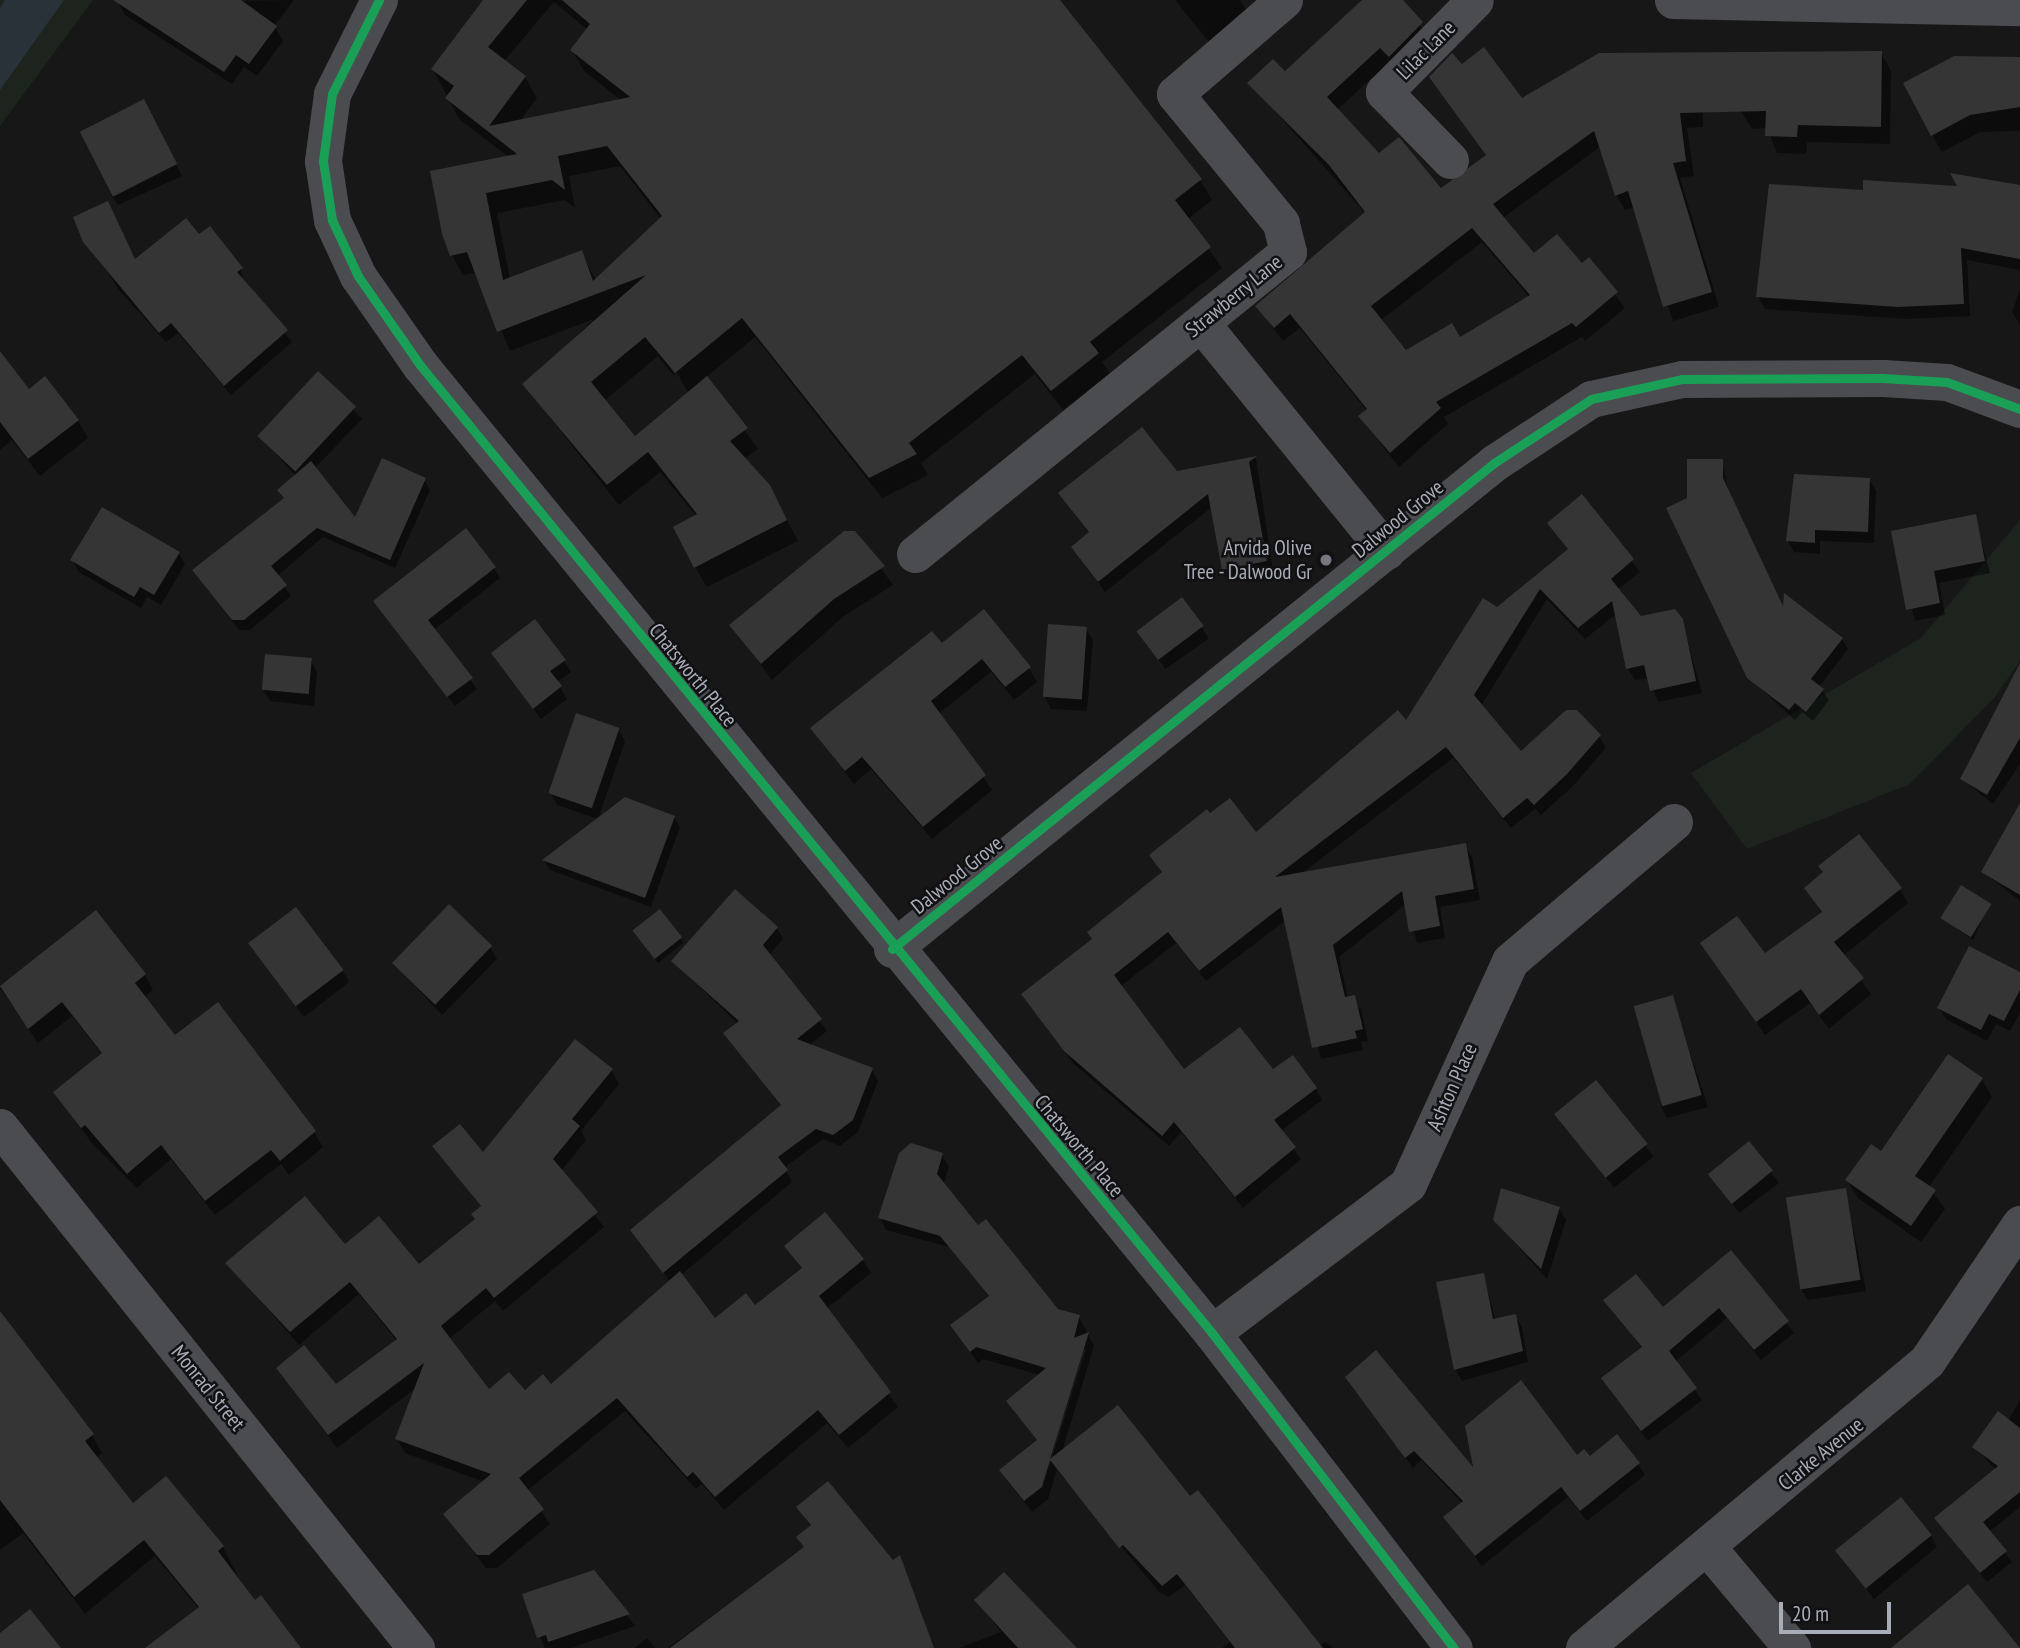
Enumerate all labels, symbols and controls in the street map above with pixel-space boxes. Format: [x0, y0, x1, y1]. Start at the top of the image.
street label: Lilac Lane [1391, 15, 1461, 85]
street label: Strawberry Lane [1180, 249, 1288, 343]
street label: Dalwood Grove [1347, 475, 1449, 563]
place label: Arvida Olive Tree - Dalwood Gr [1182, 535, 1312, 585]
marker: Arvida Olive Tree - Dalwood Gr [1318, 552, 1334, 568]
street label: Chatsworth Place [644, 618, 742, 732]
street label: Dalwood Grove [906, 831, 1008, 919]
street label: Ashton Place [1422, 1039, 1482, 1135]
street label: Chatsworth Place [1029, 1090, 1129, 1202]
street label: Monrad Street [166, 1340, 250, 1436]
street label: Clarke Avenue [1773, 1412, 1869, 1496]
scale bar [1782, 1588, 1894, 1632]
text: 20 m [1792, 1600, 1829, 1627]

